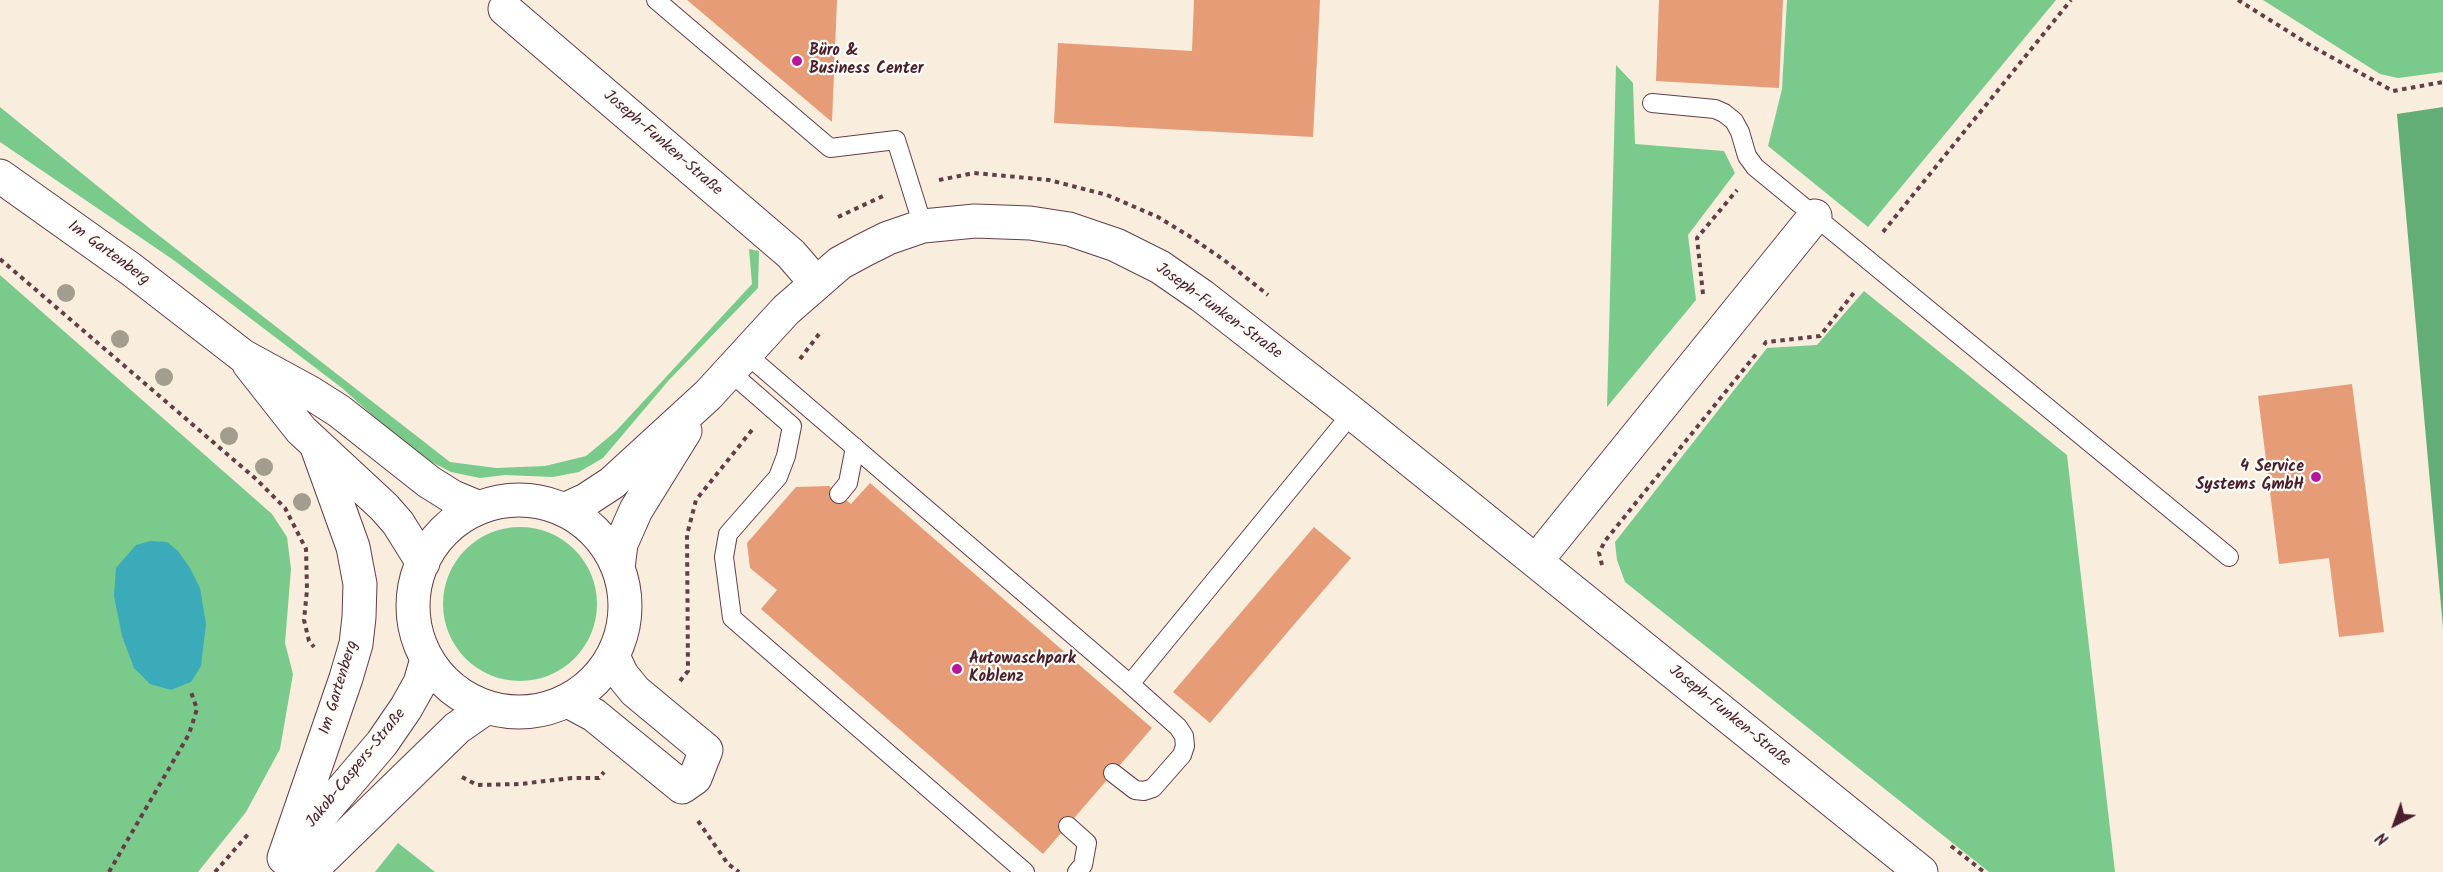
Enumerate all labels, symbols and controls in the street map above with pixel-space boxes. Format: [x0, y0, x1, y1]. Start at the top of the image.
place label: Büro & Business Center [809, 42, 924, 80]
marker: Büro & Business Center [790, 54, 804, 68]
street label: Joseph-Funken-Straße [599, 87, 725, 201]
street label: Im Gartenberg [63, 218, 153, 290]
street label: Joseph-Funken-Straße [1151, 260, 1285, 364]
place label: 4 Service Systems GmbH [2195, 458, 2304, 496]
marker: 4 Service Systems GmbH [2309, 470, 2323, 484]
street label: Im Gartenberg [317, 639, 363, 737]
place label: Autowaschpark Koblenz [969, 650, 1076, 688]
marker: Autowaschpark Koblenz [950, 662, 964, 676]
street label: Joseph-Funken-Straße [1664, 662, 1794, 772]
street label: Jakob-Caspers-Straße [303, 706, 411, 832]
north arrow [2365, 794, 2425, 854]
text: N [2371, 825, 2395, 851]

